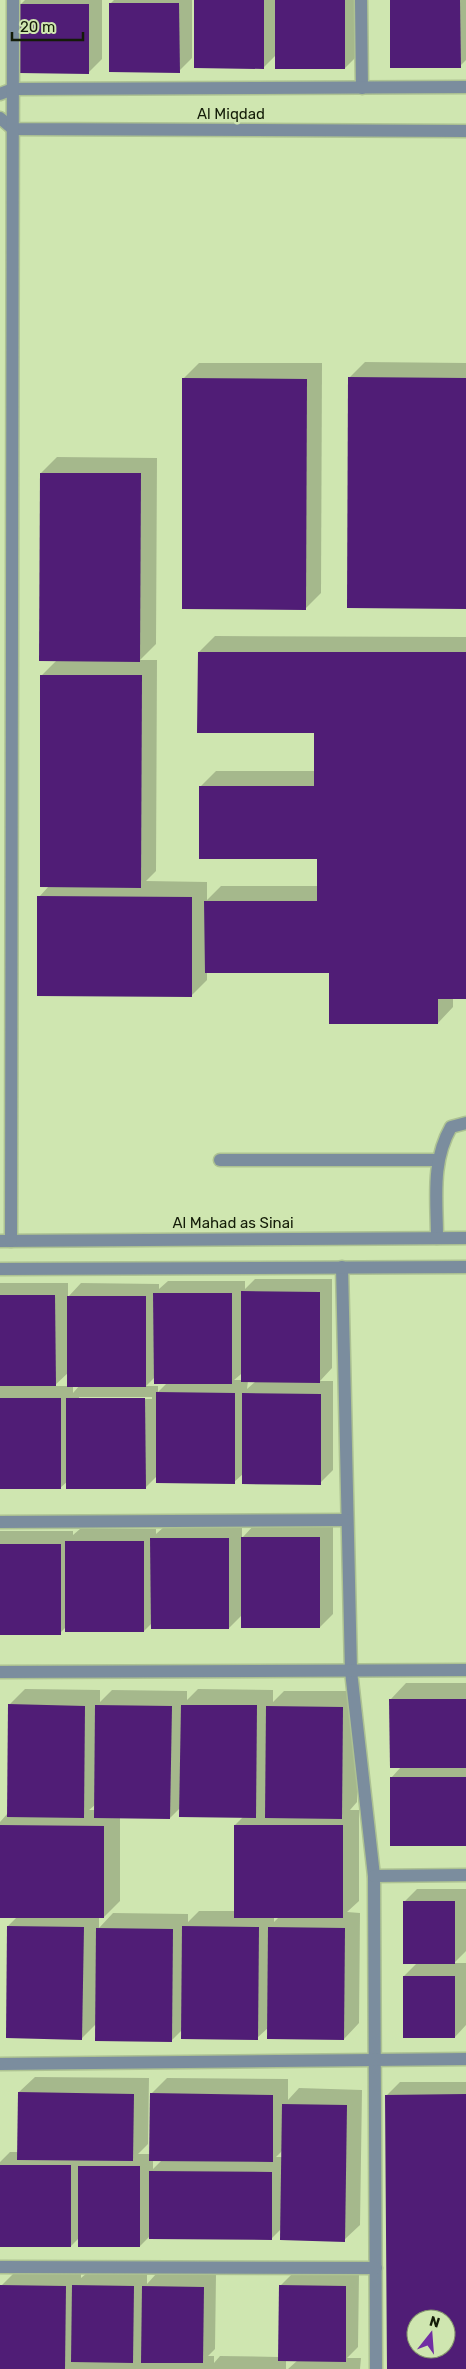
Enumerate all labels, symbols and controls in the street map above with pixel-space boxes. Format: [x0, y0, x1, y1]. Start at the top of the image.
scale bar [12, 10, 84, 42]
text: 20 m [20, 18, 55, 36]
street label: Al Miqdad [197, 105, 265, 123]
street label: Al Mahad as Sinai [172, 1214, 294, 1232]
north arrow [406, 2309, 456, 2359]
text: N [427, 2312, 442, 2332]

